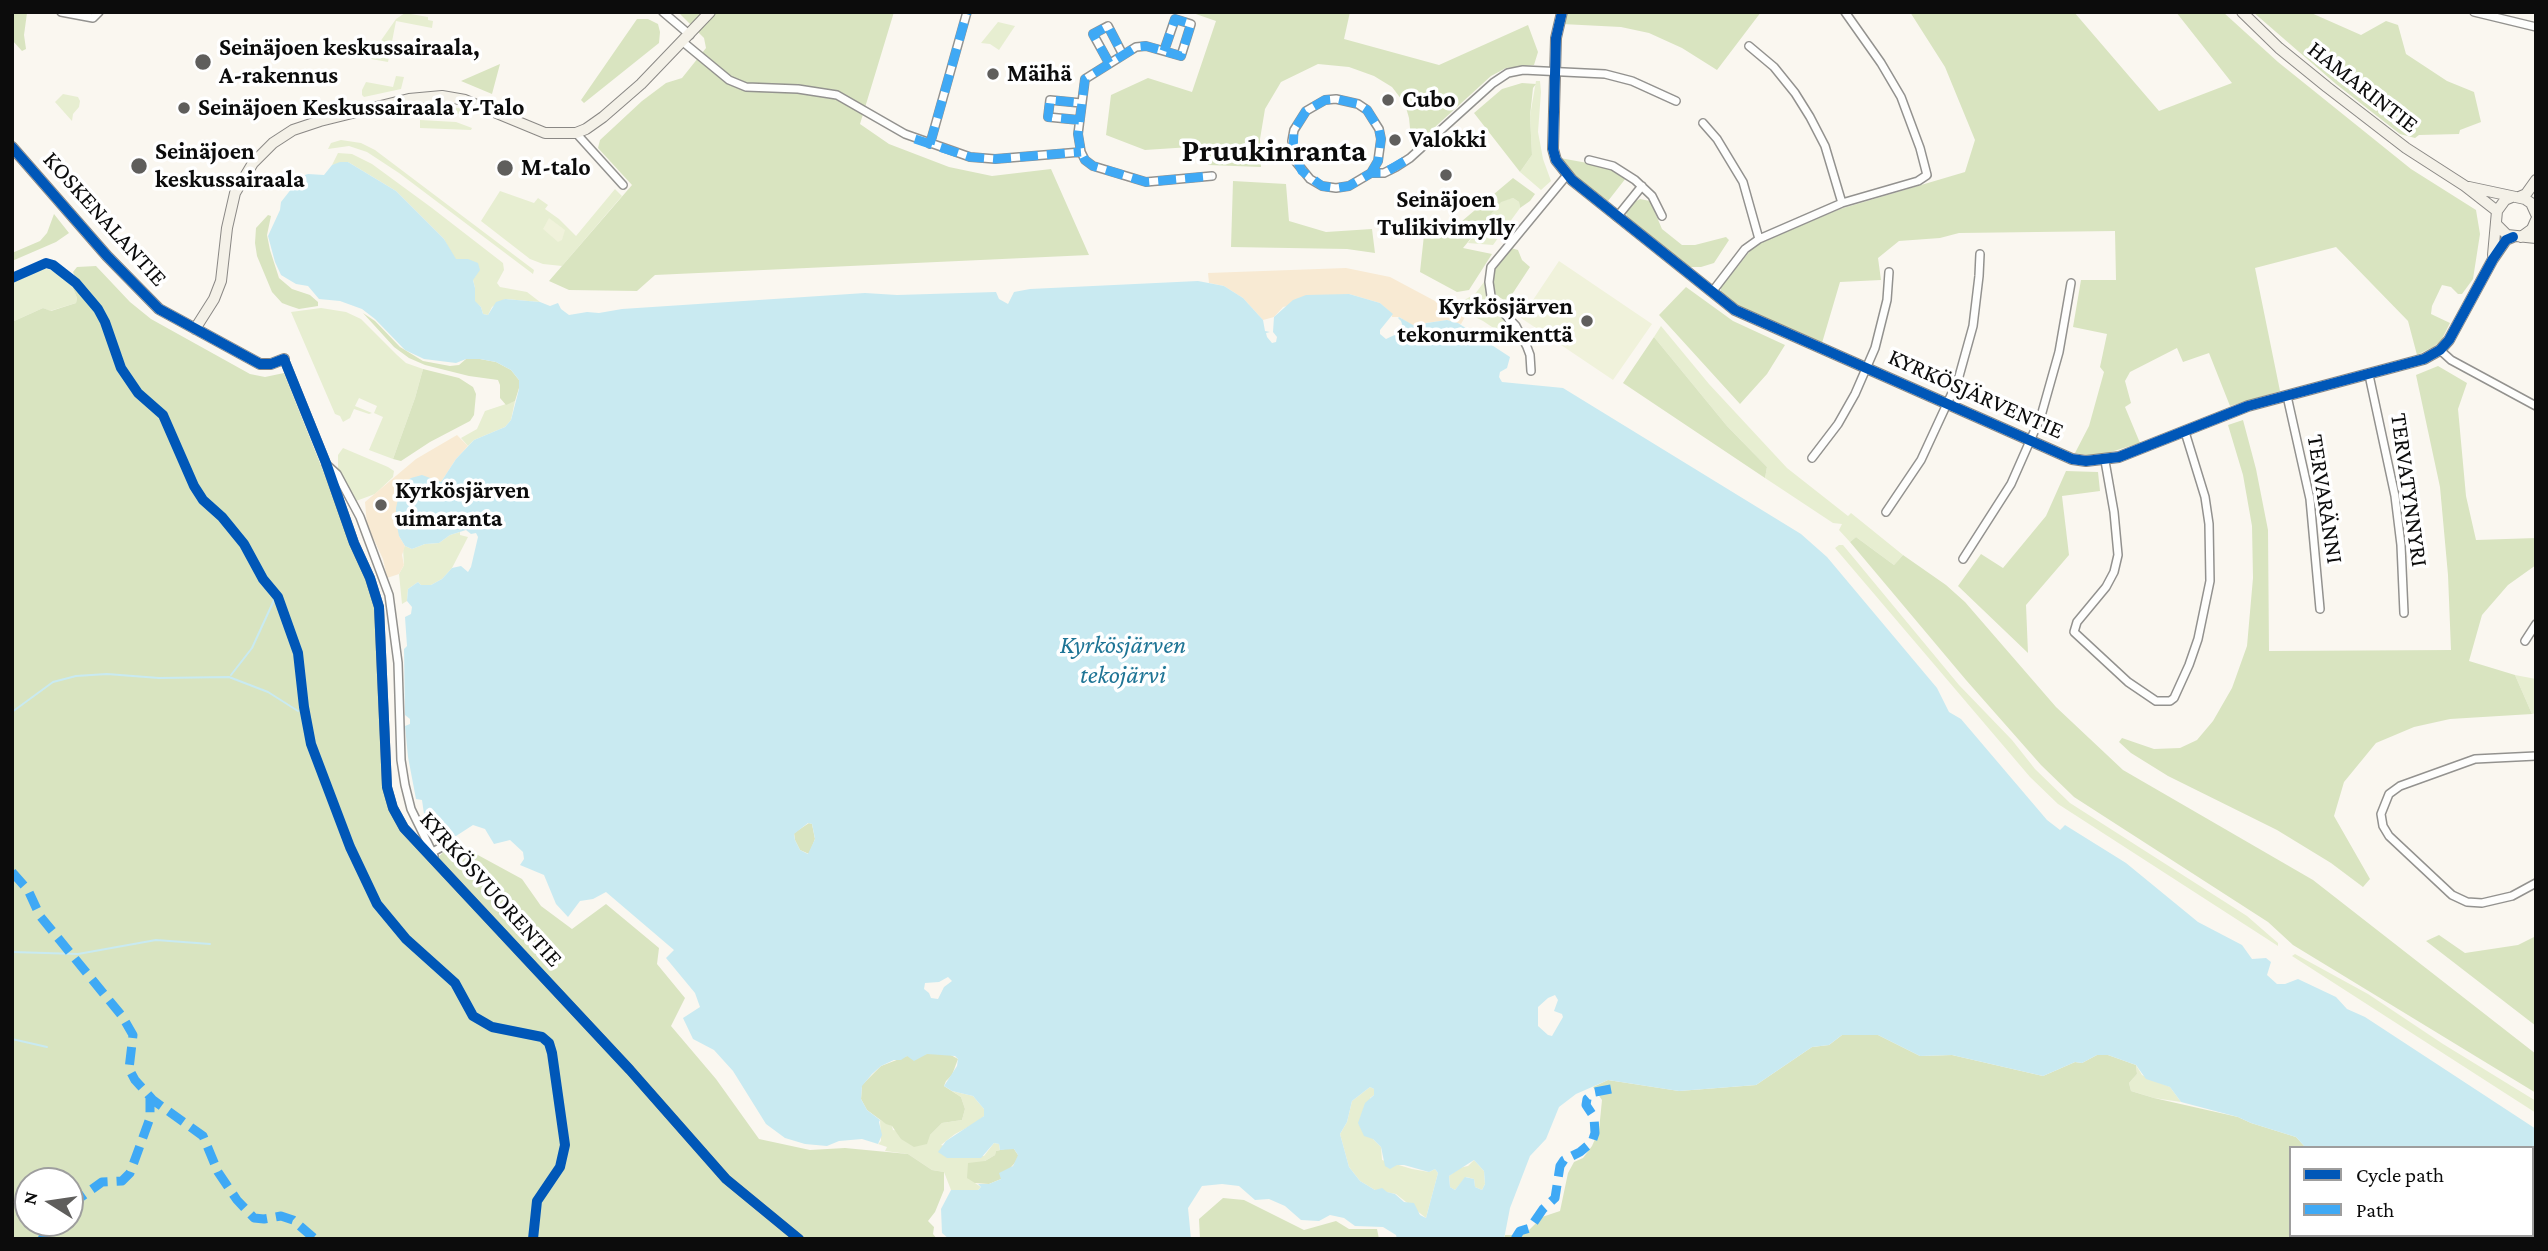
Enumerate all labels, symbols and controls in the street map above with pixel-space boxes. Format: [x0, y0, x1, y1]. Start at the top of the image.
place label: Seinäjoen keskussairaala, A-rakennus [219, 34, 480, 90]
street label: HAMARINTIE [2302, 35, 2424, 139]
marker: Seinäjoen keskussairaala, A-rakennus [193, 52, 213, 72]
place label: Mäihä [1007, 60, 1072, 88]
marker: Mäihä [985, 66, 1001, 82]
place label: Cubo [1402, 86, 1456, 114]
marker: Cubo [1380, 92, 1396, 108]
place label: Seinäjoen Keskussairaala Y-Talo [198, 94, 524, 122]
marker: Seinäjoen Keskussairaala Y-Talo [176, 100, 192, 116]
place label: Valokki [1409, 126, 1486, 154]
district label: Pruukinranta [1181, 132, 1367, 170]
marker: Valokki [1387, 132, 1403, 148]
place label: Seinäjoen keskussairaala [155, 138, 305, 194]
street label: KOSKENALANTIE [37, 146, 173, 292]
place label: M-talo [521, 154, 591, 182]
marker: Seinäjoen keskussairaala [129, 156, 149, 176]
marker: M-talo [495, 158, 515, 178]
marker: Seinäjoen Tulikivimylly [1438, 167, 1454, 183]
place label: Seinäjoen Tulikivimylly [1377, 186, 1515, 242]
place label: Kyrkösjärven tekonurmikenttä [1397, 293, 1573, 349]
marker: Kyrkösjärven tekonurmikenttä [1579, 313, 1595, 329]
street label: KYRKÖSJÄRVENTIE [1884, 342, 2068, 446]
street label: TERVATYNNYRI [2384, 411, 2434, 569]
street label: TERVARÄNNI [2301, 432, 2349, 566]
place label: Kyrkösjärven uimaranta [395, 477, 530, 533]
marker: Kyrkösjärven uimaranta [373, 497, 389, 513]
water label: Kyrkösjärven tekojärvi [1060, 629, 1186, 690]
street label: KYRKÖSVUORENTIE [413, 805, 569, 973]
legend [2289, 1146, 2534, 1237]
text: Cycle path [2356, 1163, 2444, 1187]
north arrow [14, 1167, 84, 1237]
text: N [18, 1189, 42, 1206]
text: Path [2356, 1198, 2394, 1222]

